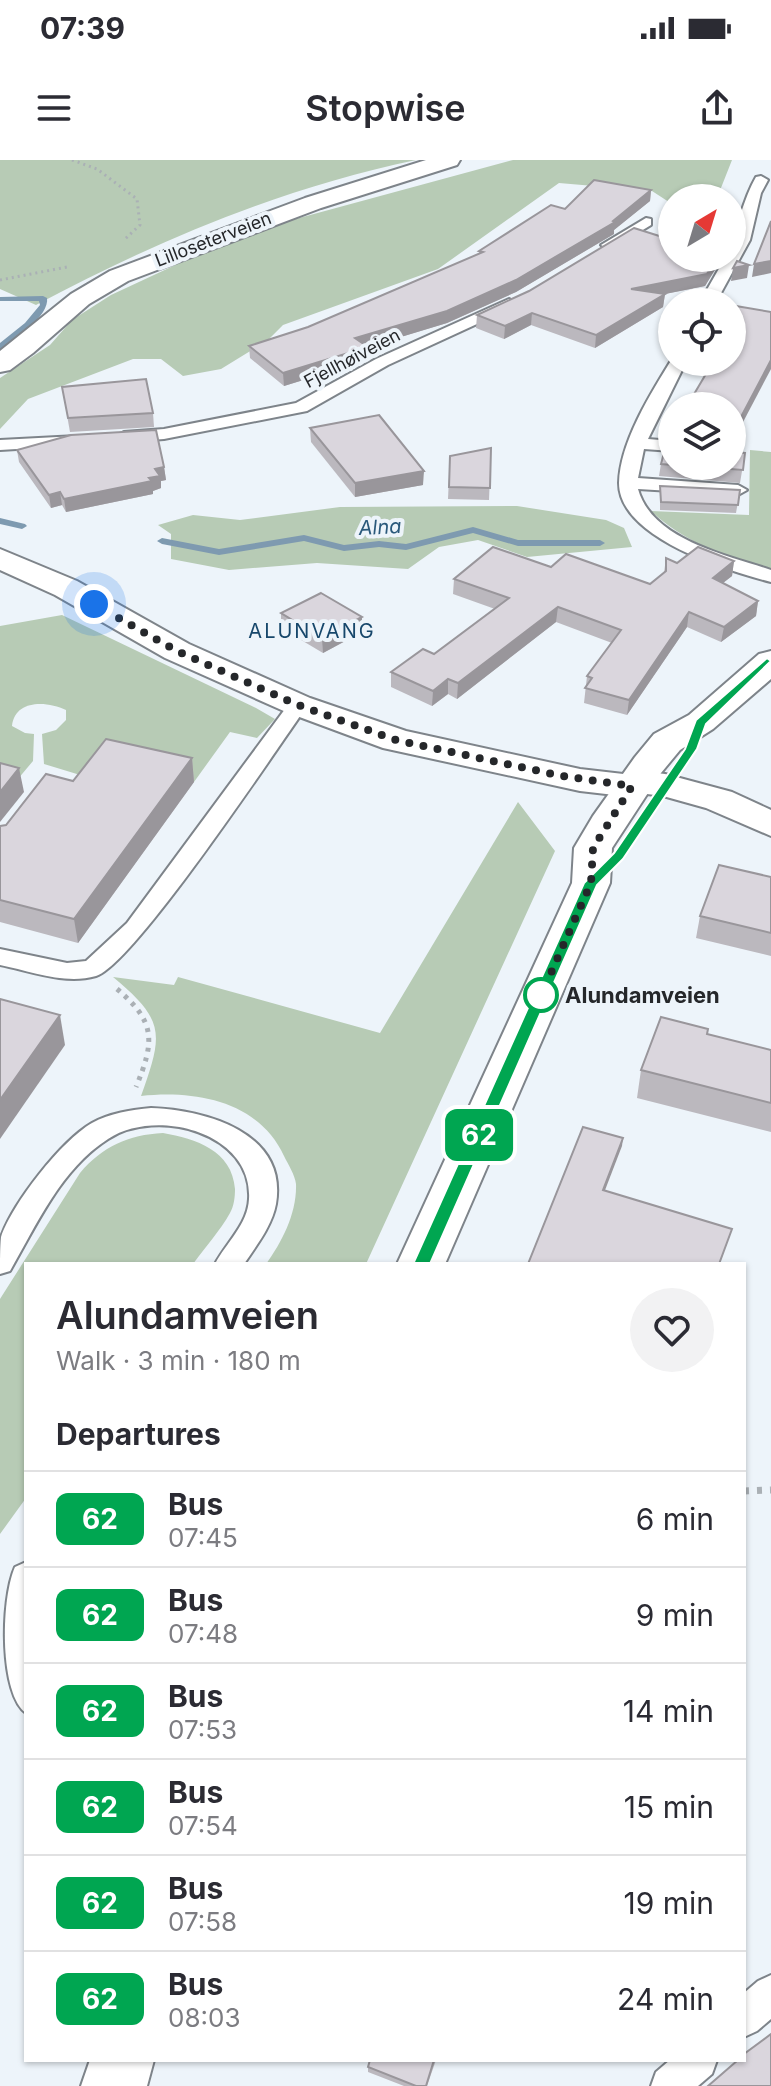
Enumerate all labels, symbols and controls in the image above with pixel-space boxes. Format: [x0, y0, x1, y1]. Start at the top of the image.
text: 07:39 [40, 10, 125, 46]
icon: menu [32, 86, 76, 130]
text: Stopwise [305, 86, 466, 130]
icon: share [695, 86, 739, 130]
north arrow [658, 184, 746, 272]
map controls [658, 184, 746, 480]
street label: Lilloseterveien [152, 207, 274, 271]
button: locate [658, 288, 746, 376]
street label: Fjellhøiveien [300, 324, 404, 392]
button: layers [658, 392, 746, 480]
water label: Alna [357, 514, 402, 540]
your location [74, 584, 114, 624]
district label: ALUNVANG [248, 619, 376, 643]
marker: Alundamveien [524, 978, 558, 1012]
place label: Alundamveien [565, 982, 720, 1008]
line badge: 62 [443, 1109, 515, 1161]
text: 62 [461, 1118, 497, 1152]
button: heart [630, 1288, 714, 1372]
text: Alundamveien [56, 1292, 319, 1338]
text: Walk · 3 min · 180 m [56, 1345, 301, 1376]
text: Departures [56, 1416, 221, 1452]
text: Bus [168, 1486, 223, 1522]
text: 6 min [636, 1501, 714, 1537]
text: 62 [82, 1502, 118, 1536]
text: 07:45 [168, 1522, 238, 1553]
text: Bus [168, 1582, 223, 1618]
text: 9 min [636, 1597, 714, 1633]
text: 62 [82, 1598, 118, 1632]
text: 07:48 [168, 1618, 238, 1649]
text: Bus [168, 1678, 223, 1714]
text: 14 min [623, 1693, 714, 1729]
text: 62 [82, 1694, 118, 1728]
text: 07:53 [168, 1714, 237, 1745]
text: Bus [168, 1774, 223, 1810]
text: 15 min [624, 1789, 714, 1825]
text: 62 [82, 1790, 118, 1824]
text: 07:54 [168, 1810, 238, 1841]
text: Bus [168, 1870, 223, 1906]
text: 19 min [623, 1885, 714, 1921]
text: 62 [82, 1886, 118, 1920]
text: 07:58 [168, 1906, 237, 1937]
text: Bus [168, 1966, 223, 2002]
text: 24 min [617, 1981, 714, 2017]
text: 62 [82, 1982, 118, 2016]
text: 08:03 [168, 2002, 240, 2033]

